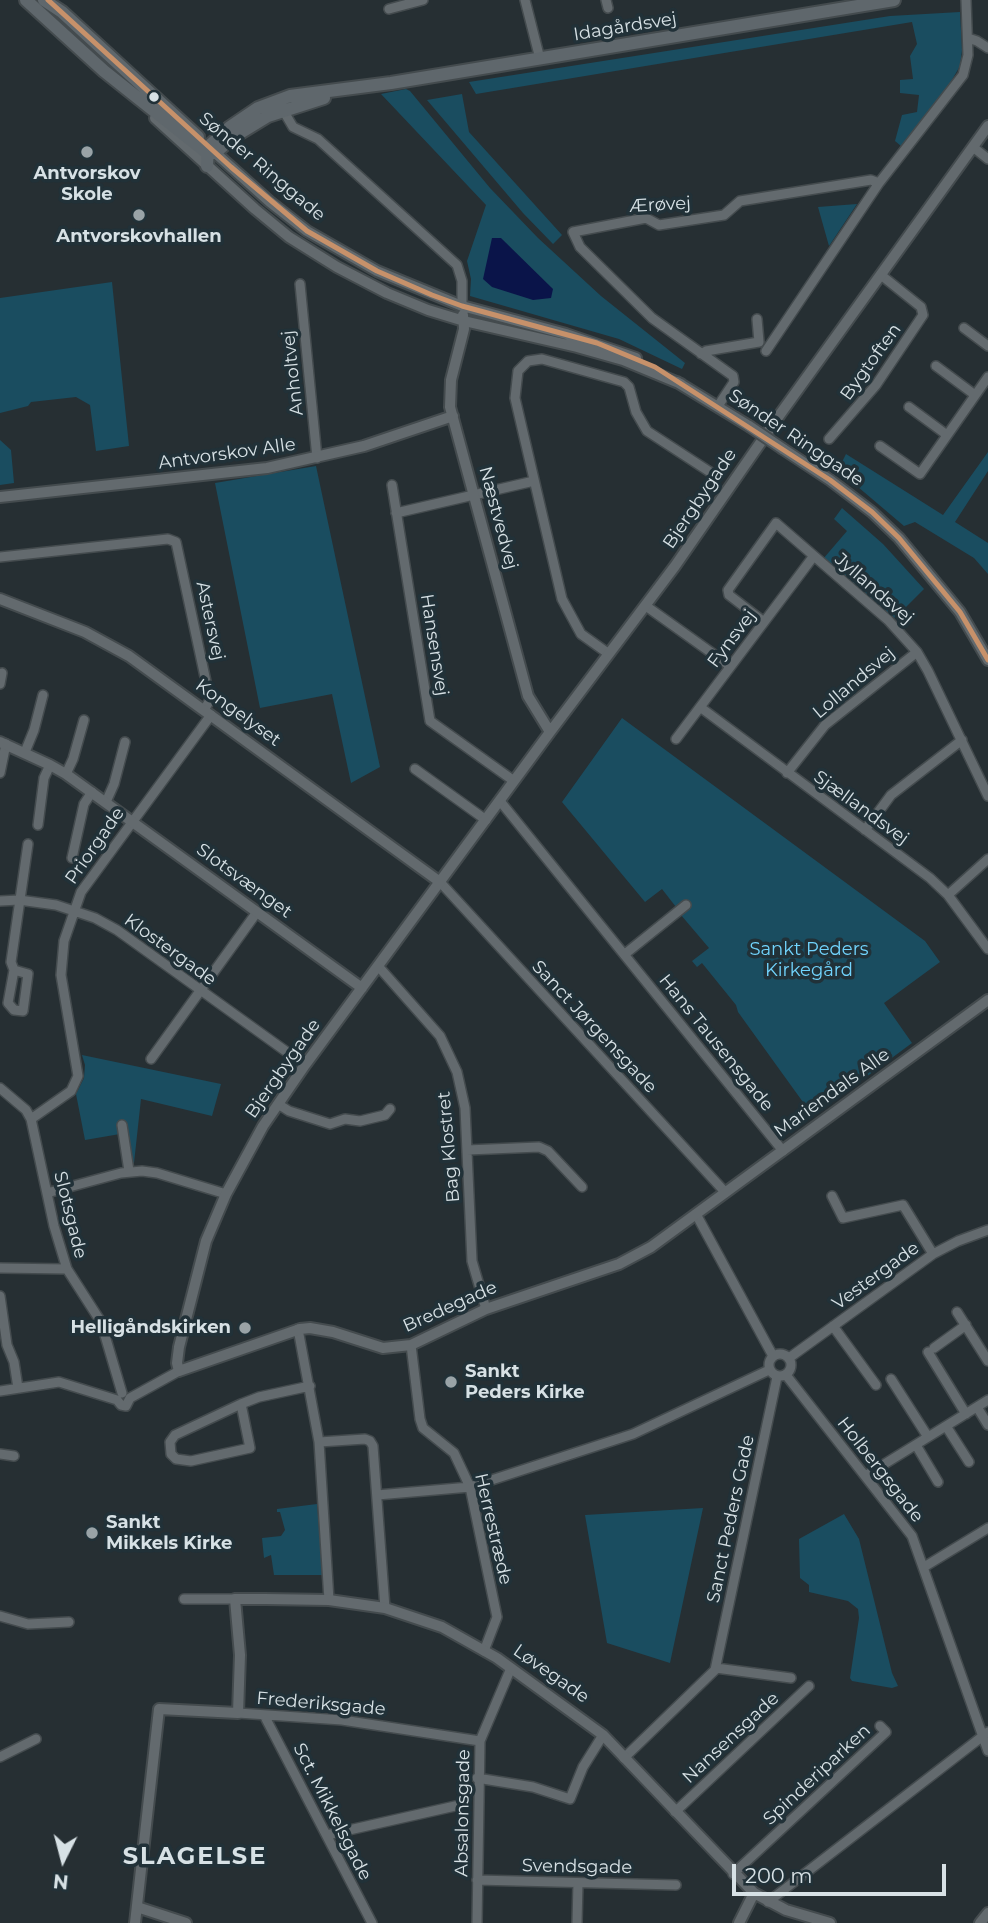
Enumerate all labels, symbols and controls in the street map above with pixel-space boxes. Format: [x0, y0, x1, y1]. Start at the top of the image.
street label: Idagårdsvej [572, 8, 678, 46]
unlabelled marker [147, 90, 161, 104]
street label: Sønder Ringgade [195, 108, 329, 226]
marker: Antvorskov Skole [79, 144, 95, 160]
place label: Antvorskov Skole [33, 163, 141, 206]
street label: Ærøvej [629, 193, 691, 217]
marker: Antvorskovhallen [131, 207, 147, 223]
place label: Antvorskovhallen [56, 226, 222, 248]
street label: Bygtoften [836, 319, 906, 405]
street label: Anholtvej [278, 329, 308, 417]
street label: Sønder Ringgade [725, 385, 867, 491]
street label: Antvorskov Alle [157, 434, 297, 474]
street label: Bjergbygade [659, 445, 741, 553]
street label: Næstvedvej [474, 464, 522, 572]
street label: Jyllandsvej [830, 549, 918, 629]
street label: Astersvej [191, 579, 229, 663]
street label: Hansensvej [415, 592, 453, 698]
street label: Fynsvej [703, 606, 761, 672]
street label: Lollandsvej [809, 643, 899, 723]
street label: Kongelyset [191, 675, 285, 751]
street label: Sjællandsvej [809, 766, 913, 850]
street label: Priorgade [61, 803, 129, 889]
street label: Slotsvænget [192, 839, 296, 923]
street label: Klostergade [120, 909, 220, 991]
park label: Sankt Peders Kirkegård [749, 939, 869, 982]
street label: Sanct Jørgensgade [527, 956, 661, 1098]
street label: Hans Tausensgade [654, 970, 778, 1116]
street label: Bjergbygade [241, 1015, 325, 1123]
street label: Mariendals Alle [770, 1044, 894, 1142]
street label: Bag Klostret [433, 1091, 465, 1203]
street label: Slotsgade [49, 1169, 91, 1261]
street label: Vestergade [828, 1237, 924, 1315]
street label: Bredegade [400, 1277, 500, 1337]
place label: Helligåndskirken [71, 1317, 231, 1339]
marker: Helligåndskirken [237, 1320, 253, 1336]
place label: Sankt Peders Kirke [465, 1361, 585, 1404]
marker: Sankt Peders Kirke [443, 1374, 459, 1390]
street label: Holbergsgade [832, 1413, 928, 1527]
street label: Sanct Peders Gade [703, 1433, 759, 1605]
street label: Herrestræde [470, 1471, 516, 1587]
place label: Sankt Mikkels Kirke [106, 1512, 232, 1554]
marker: Sankt Mikkels Kirke [84, 1525, 100, 1541]
street label: Løvegade [509, 1640, 593, 1708]
street label: Frederiksgade [256, 1688, 386, 1720]
street label: Nansensgade [678, 1688, 784, 1788]
street label: Spinderiparken [759, 1720, 875, 1830]
street label: Sct. Mikkelsgade [288, 1740, 376, 1884]
street label: Absalonsgade [451, 1749, 475, 1877]
north arrow [28, 1825, 98, 1895]
district label: SLAGELSE [124, 1843, 266, 1871]
scale bar [736, 1850, 950, 1894]
street label: Svendsgade [522, 1855, 632, 1879]
text: 200 m [745, 1863, 812, 1888]
text: N [52, 1869, 70, 1894]

